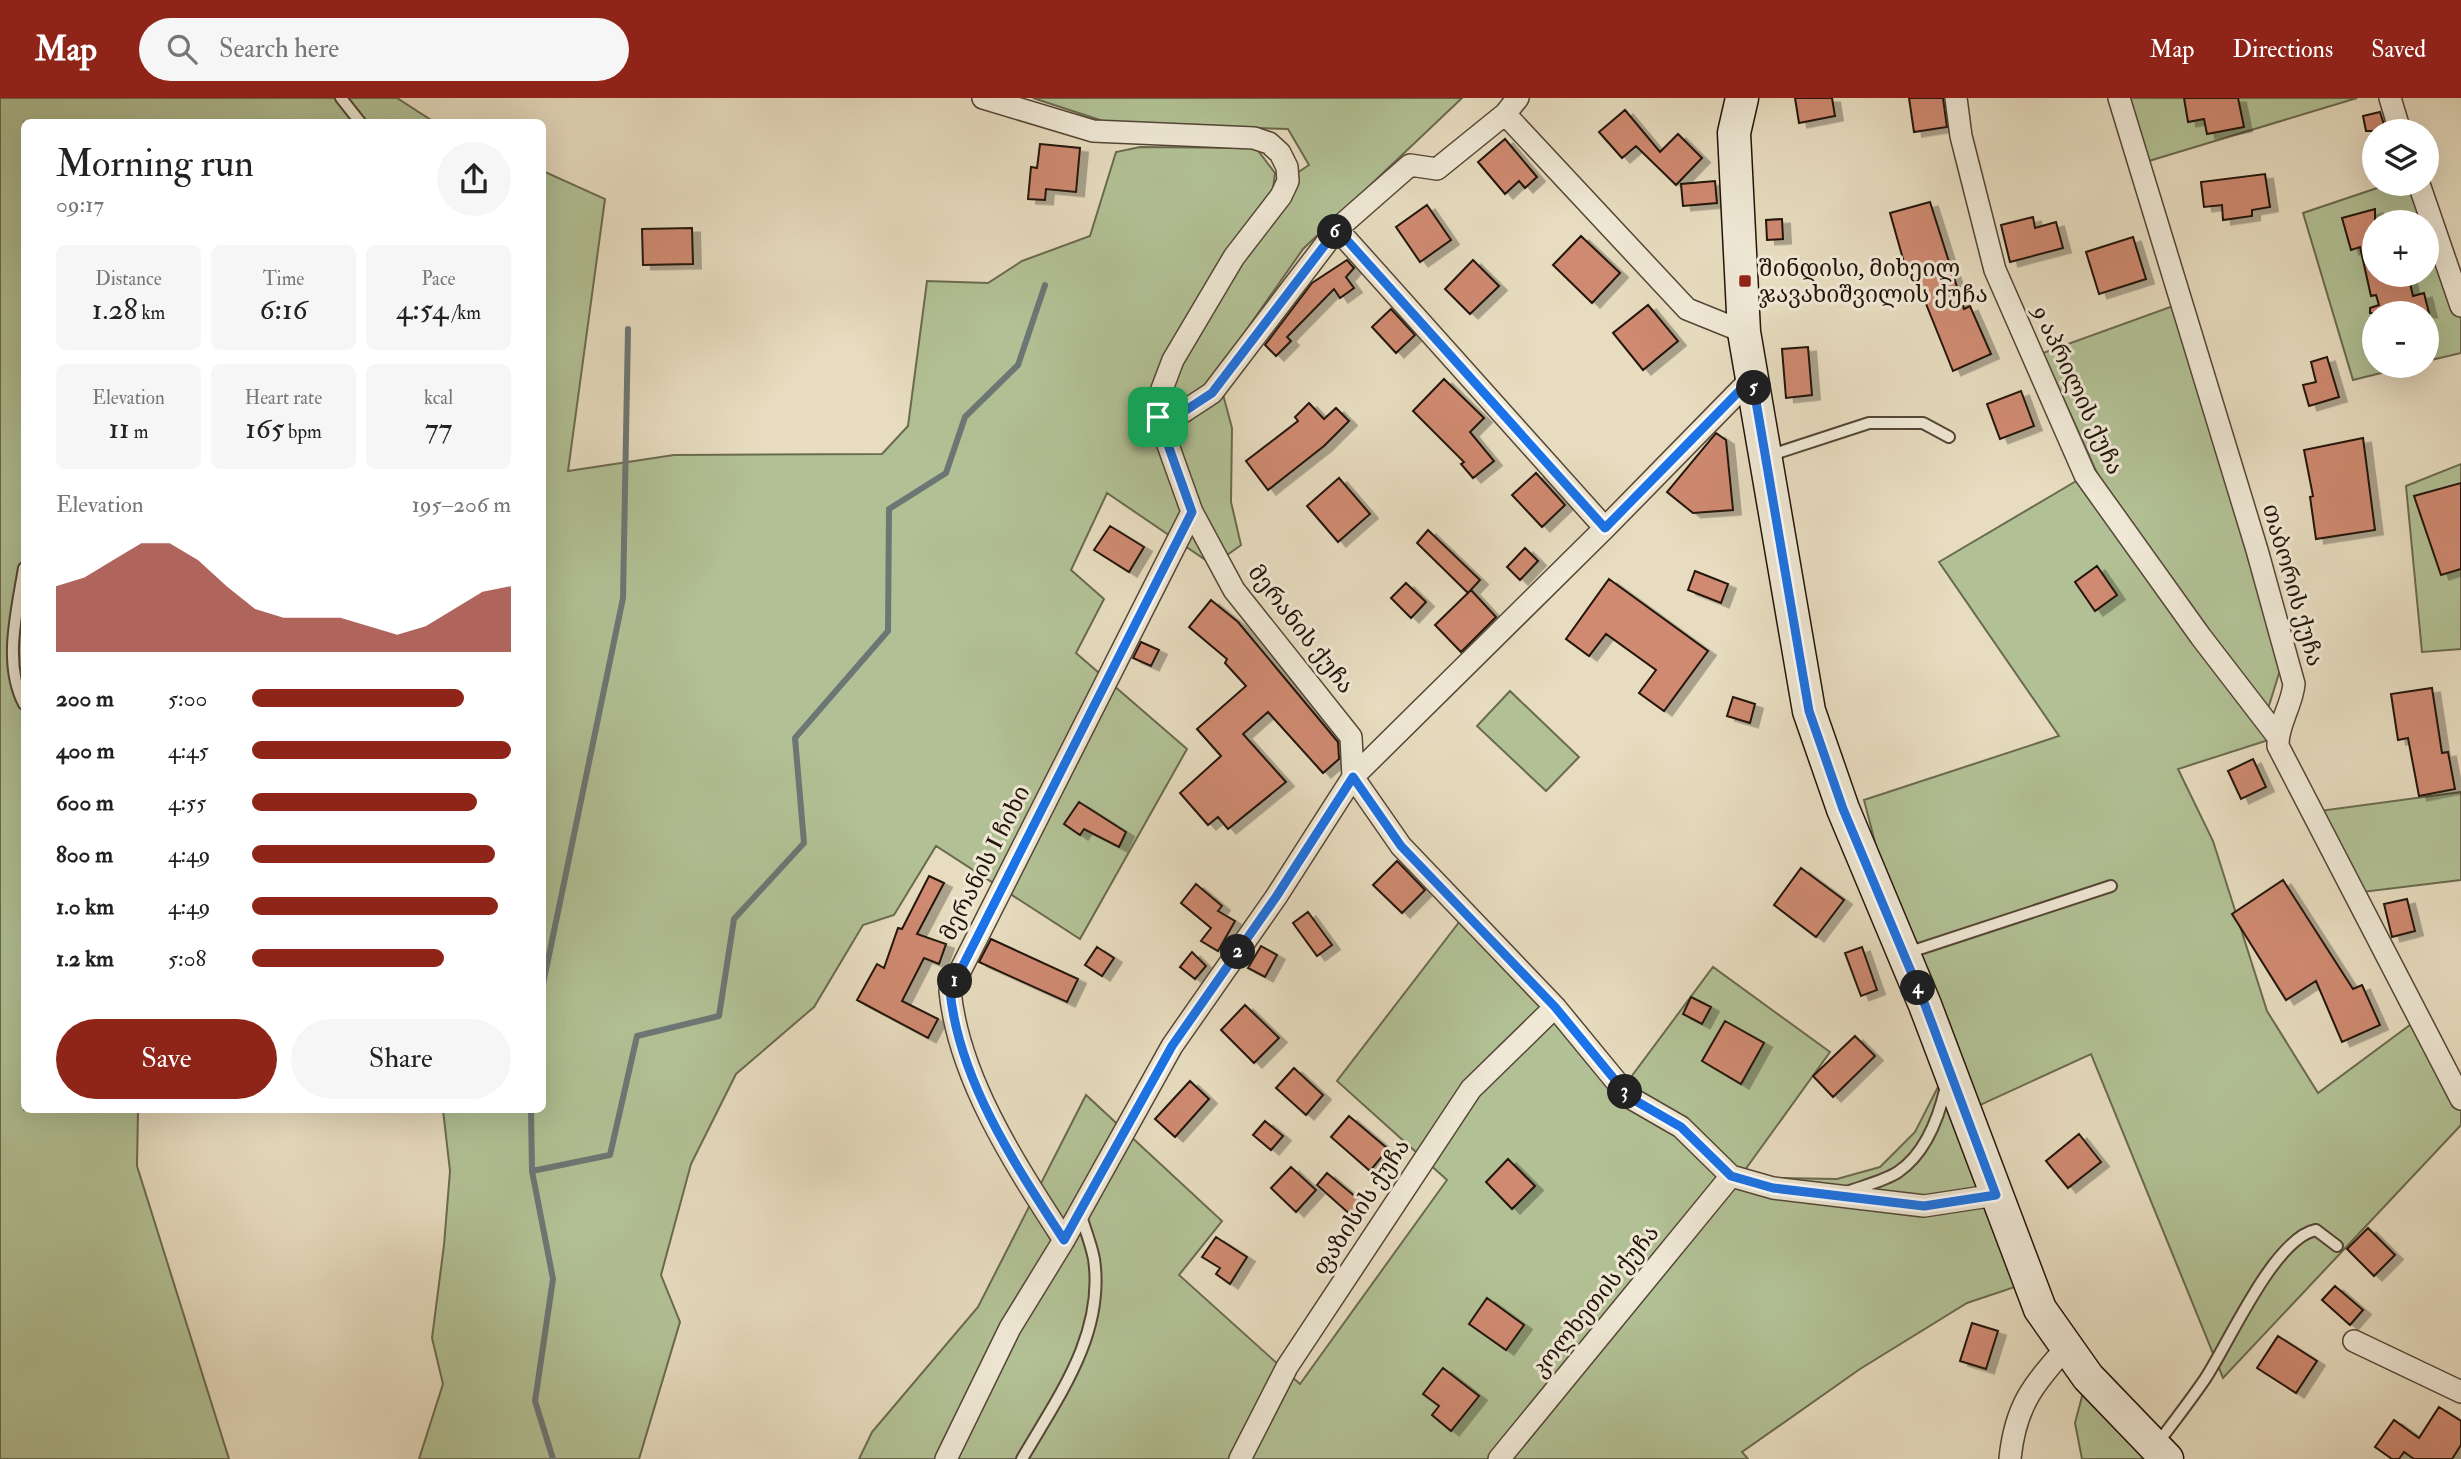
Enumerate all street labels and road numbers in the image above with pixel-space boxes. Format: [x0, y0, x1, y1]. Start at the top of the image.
street label: 9 აპრილის ქუჩა [2025, 299, 2130, 479]
street label: თაბორის ქუჩა [2256, 500, 2330, 670]
street label: მერანის ქუჩა [1242, 559, 1360, 699]
street label: მერანის I ჩიხი [934, 781, 1036, 945]
street label: ფაზისის ქუჩა [1306, 1133, 1416, 1281]
street label: კოლხეთის ქუჩა [1525, 1219, 1665, 1383]

